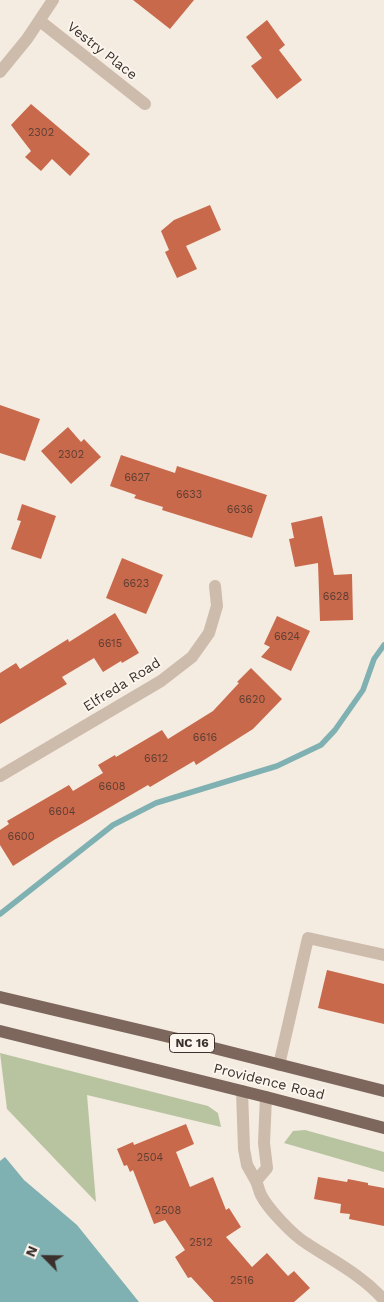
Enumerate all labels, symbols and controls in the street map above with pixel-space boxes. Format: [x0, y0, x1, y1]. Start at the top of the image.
street label: Vestry Place [64, 18, 140, 84]
house number: 2302 [28, 126, 54, 140]
house number: 2302 [58, 448, 84, 462]
house number: 6627 [124, 471, 150, 485]
house number: 6633 [176, 488, 202, 502]
house number: 6636 [227, 503, 253, 517]
house number: 6623 [123, 577, 149, 591]
house number: 6628 [323, 590, 349, 604]
house number: 6624 [274, 630, 300, 644]
house number: 6615 [98, 637, 122, 651]
street label: Elfreda Road [80, 655, 164, 715]
house number: 6620 [239, 693, 265, 707]
house number: 6616 [193, 731, 217, 745]
house number: 6612 [144, 752, 168, 766]
house number: 6608 [99, 780, 125, 794]
house number: 6604 [49, 805, 75, 819]
house number: 6600 [7, 830, 35, 844]
road number: NC 16 [170, 1034, 214, 1052]
street label: Providence Road [212, 1060, 326, 1104]
house number: 2504 [137, 1151, 163, 1165]
house number: 2508 [155, 1204, 181, 1218]
north arrow [20, 1232, 70, 1282]
house number: 2512 [189, 1236, 213, 1250]
text: N [22, 1243, 41, 1259]
house number: 2516 [230, 1274, 254, 1288]

